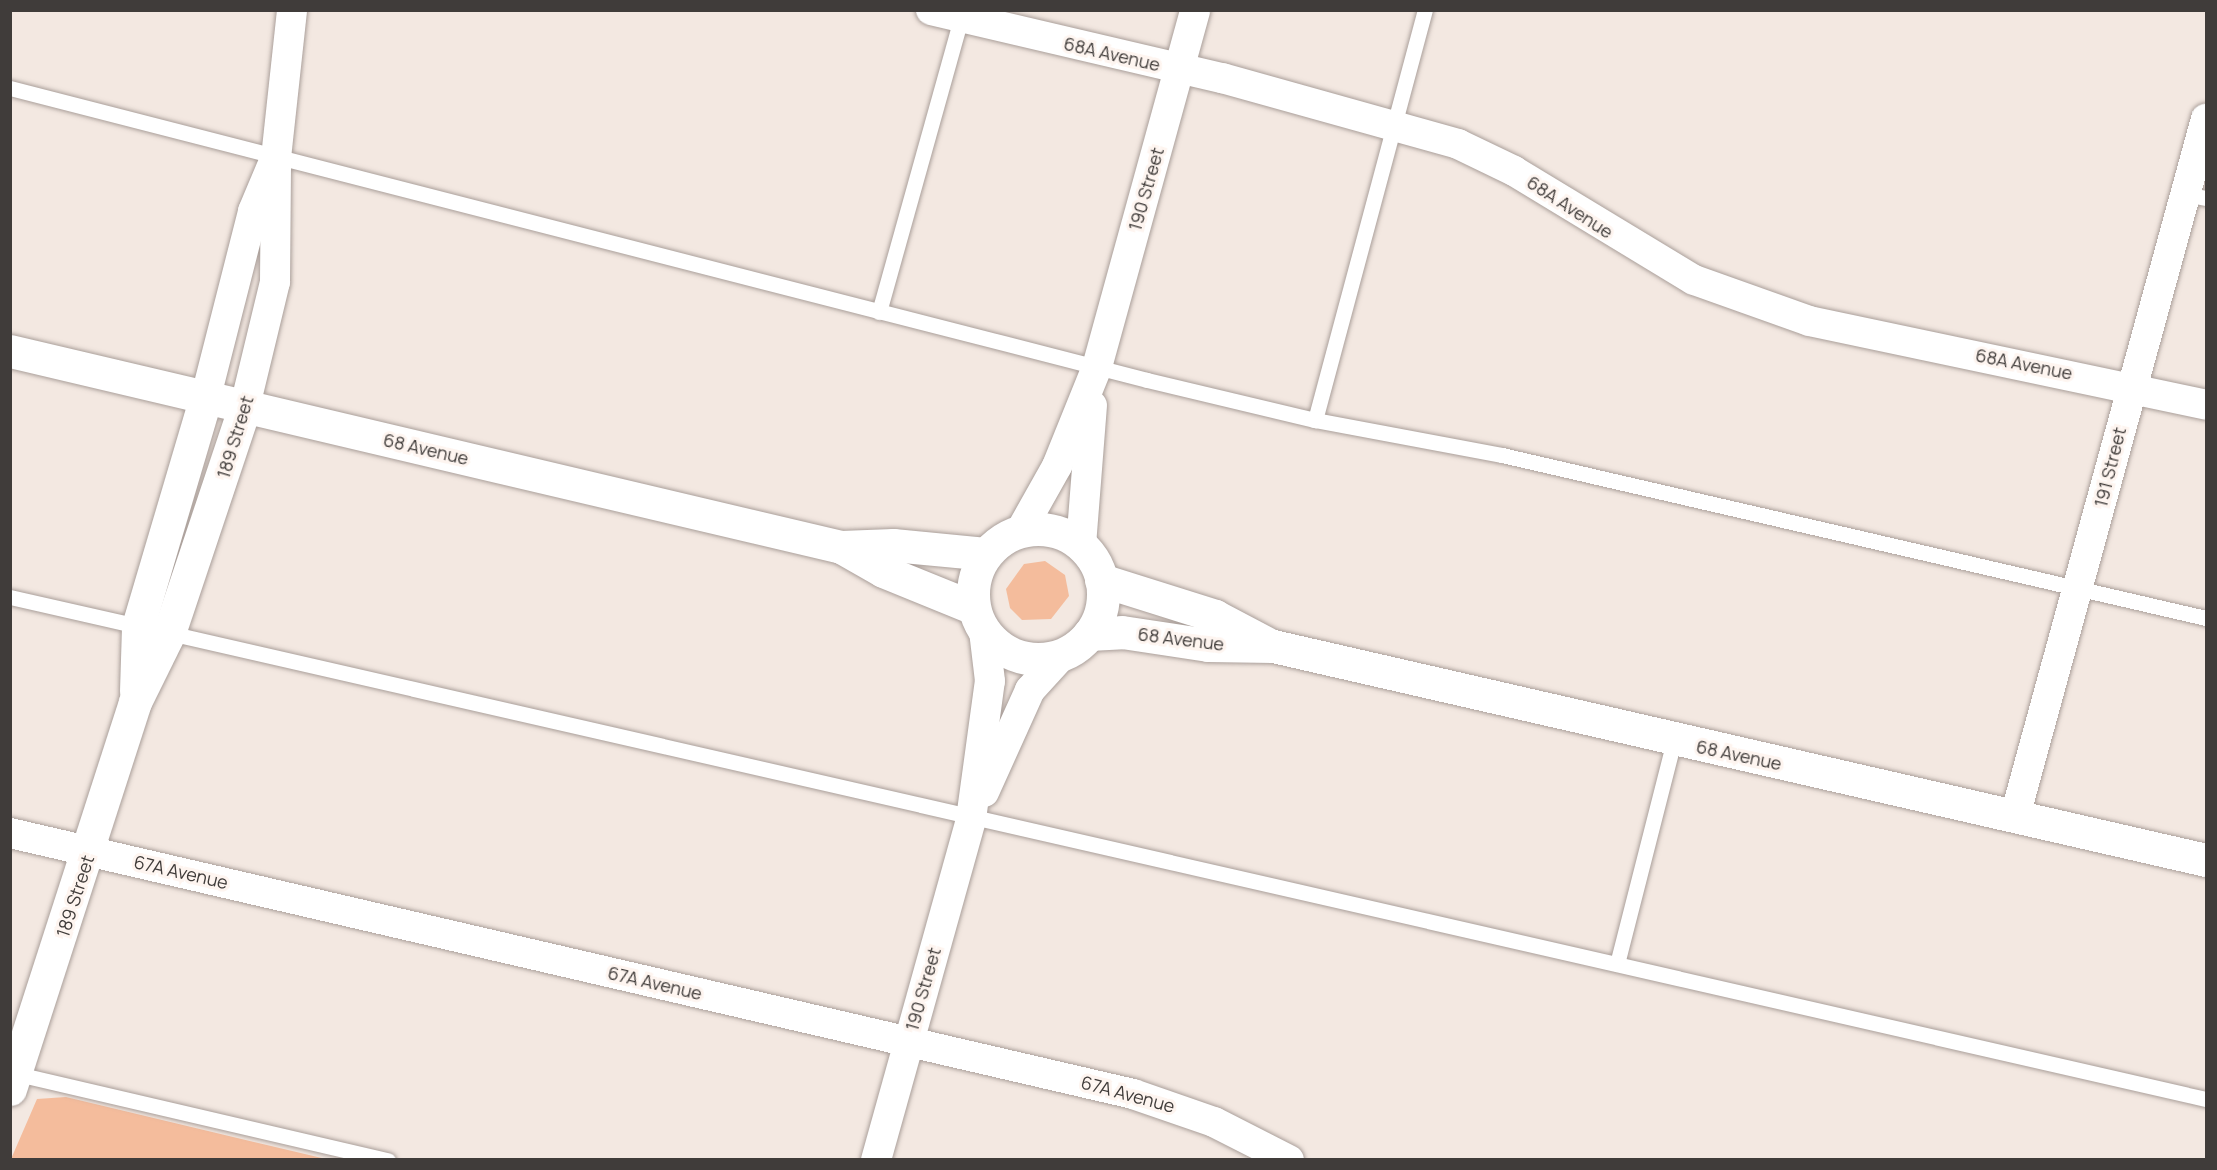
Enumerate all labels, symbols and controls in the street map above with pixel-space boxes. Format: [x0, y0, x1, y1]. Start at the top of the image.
street label: 68A Avenue [1062, 32, 1162, 76]
street label: 190 Street [1124, 145, 1168, 233]
street label: 68A Avenue [1523, 171, 1617, 243]
street label: 68A Avenue [1974, 344, 2074, 384]
street label: 189 Street [212, 393, 258, 481]
street label: 191 Street [2090, 425, 2130, 509]
street label: 68 Avenue [381, 429, 471, 469]
street label: 68 Avenue [1137, 623, 1225, 655]
street label: 68 Avenue [1694, 735, 1784, 775]
street label: 67A Avenue [132, 851, 230, 893]
street label: 189 Street [52, 852, 98, 940]
street label: 190 Street [901, 945, 945, 1033]
street label: 67A Avenue [606, 962, 704, 1004]
street label: 67A Avenue [1079, 1071, 1177, 1117]

